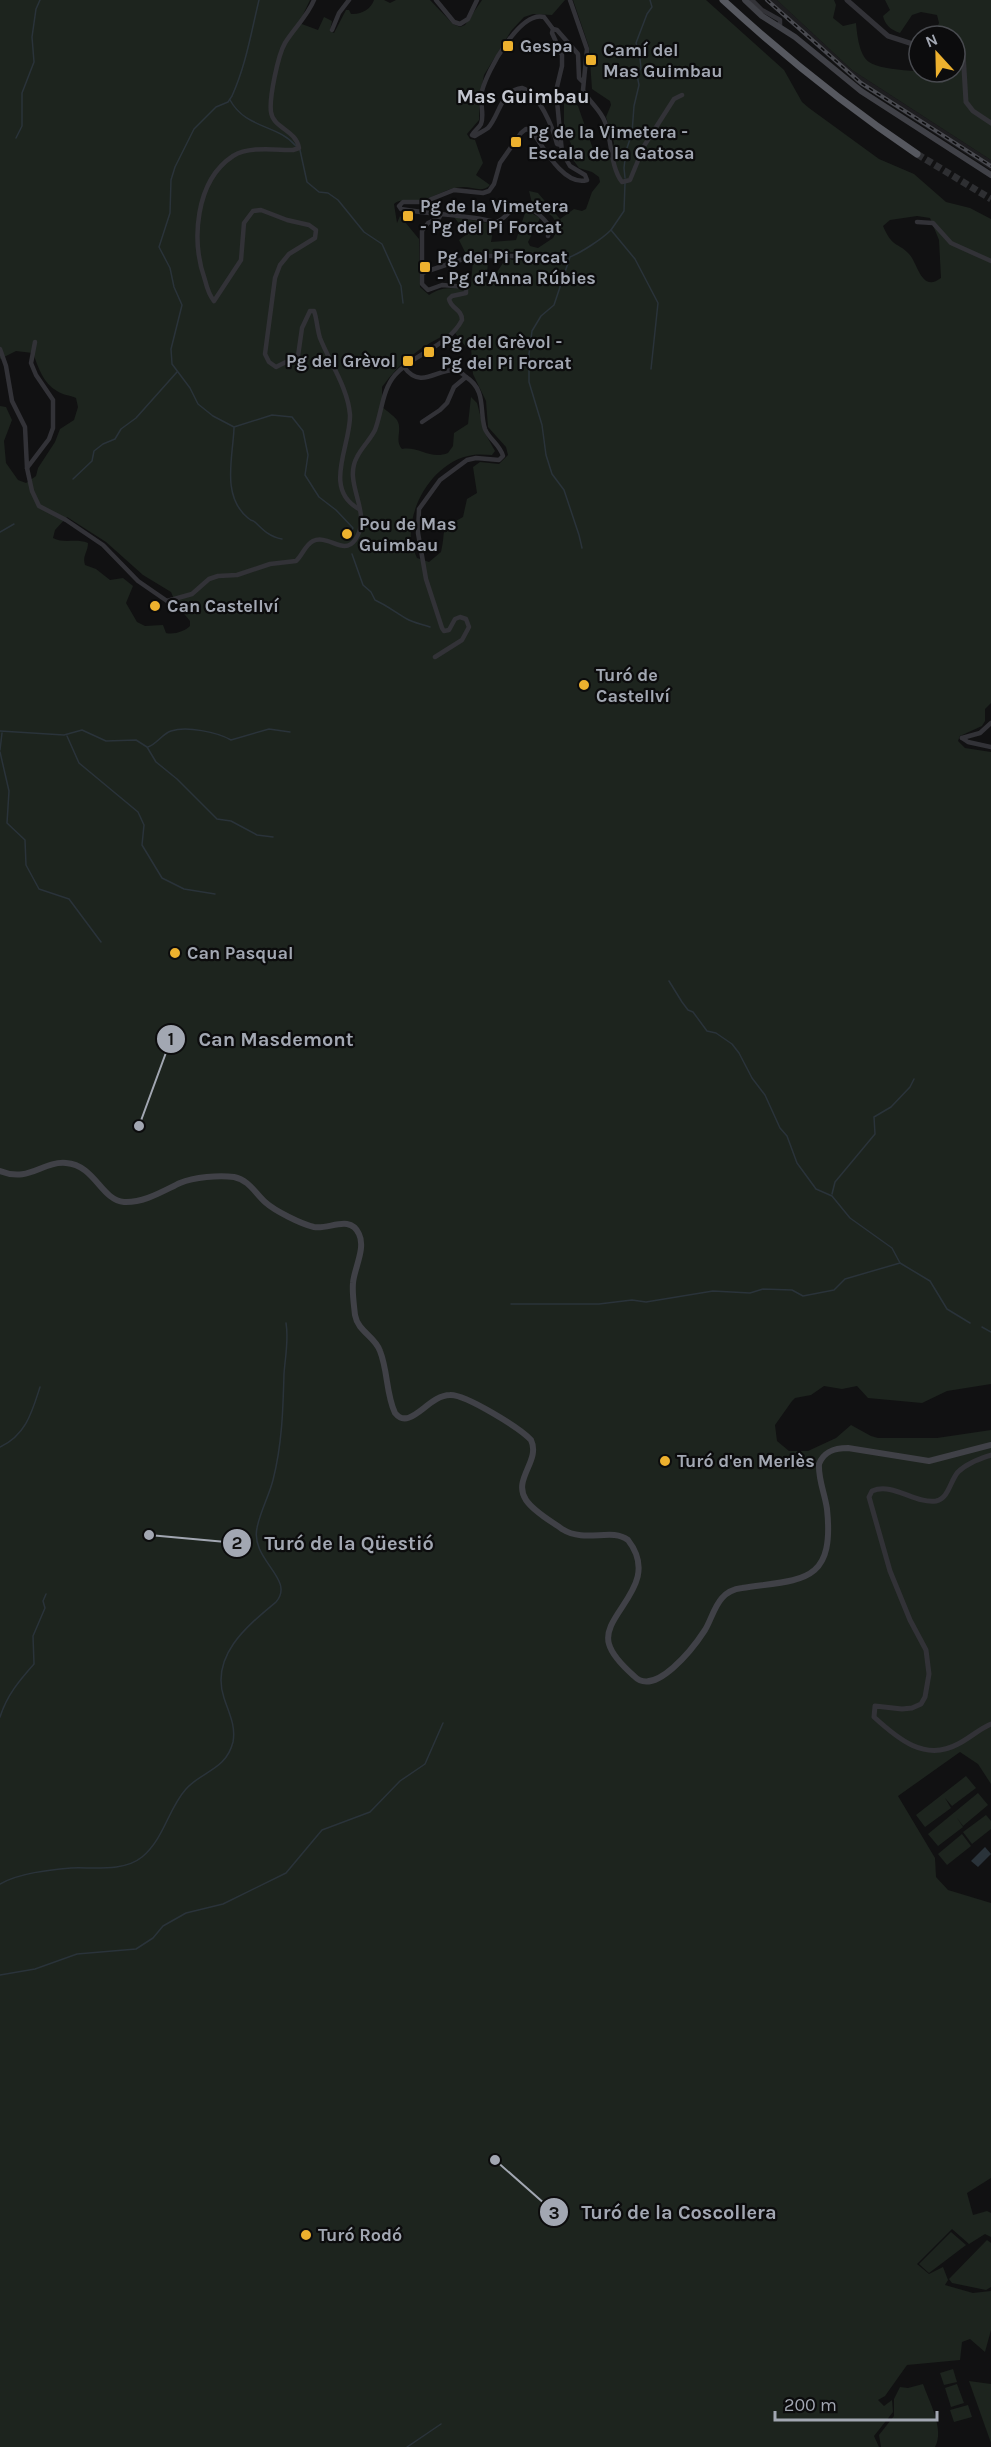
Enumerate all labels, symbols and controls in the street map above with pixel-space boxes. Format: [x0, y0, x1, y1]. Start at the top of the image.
north arrow [907, 24, 967, 84]
text: N [923, 30, 940, 52]
place label: Gespa [520, 35, 573, 57]
marker: Gespa [501, 39, 515, 53]
place label: Camí del Mas Guimbau [603, 39, 723, 82]
marker: Camí del Mas Guimbau [584, 53, 598, 67]
district label: Mas Guimbau [457, 85, 589, 108]
place label: Pg de la Vimetera - Escala de la Gatosa [528, 121, 694, 164]
marker: Pg de la Vimetera - Escala de la Gatosa [509, 135, 523, 149]
place label: Pg de la Vimetera - Pg del Pi Forcat [420, 195, 569, 238]
marker: Pg de la Vimetera - Pg del Pi Forcat [401, 209, 415, 223]
place label: Pg del Pi Forcat - Pg d'Anna Rúbies [437, 246, 596, 289]
marker: Pg del Pi Forcat - Pg d'Anna Rúbies [418, 260, 432, 274]
place label: Pg del Grèvol - Pg del Pi Forcat [441, 331, 572, 374]
marker: Pg del Grèvol - Pg del Pi Forcat [422, 345, 436, 359]
place label: Pg del Grèvol [286, 350, 396, 372]
marker: Pg del Grèvol [401, 354, 415, 368]
place label: Pou de Mas Guimbau [359, 513, 456, 556]
marker: Pou de Mas Guimbau [340, 527, 354, 541]
place label: Can Castellví [167, 595, 280, 617]
marker: Can Castellví [148, 599, 162, 613]
place label: Turó de Castellví [596, 664, 671, 707]
marker: Turó de Castellví [577, 678, 591, 692]
place label: Can Pasqual [187, 942, 293, 964]
marker: Can Pasqual [168, 946, 182, 960]
callout: Can Masdemont [156, 1020, 366, 1058]
text: 1 [168, 1028, 174, 1050]
text: Can Masdemont [198, 1028, 354, 1051]
place label: Turó d'en Merlès [677, 1450, 815, 1472]
marker: Turó d'en Merlès [658, 1454, 672, 1468]
callout: Turó de la Qüestió [222, 1524, 446, 1562]
text: 2 [232, 1532, 242, 1554]
text: Turó de la Qüestió [264, 1532, 434, 1555]
callout: Turó de la Coscollera [539, 2193, 788, 2231]
text: Turó de la Coscollera [581, 2201, 777, 2224]
text: 3 [548, 2202, 560, 2224]
place label: Turó Rodó [318, 2224, 402, 2246]
marker: Turó Rodó [299, 2228, 313, 2242]
scale bar [775, 2384, 937, 2422]
text: 200 m [784, 2394, 837, 2416]

